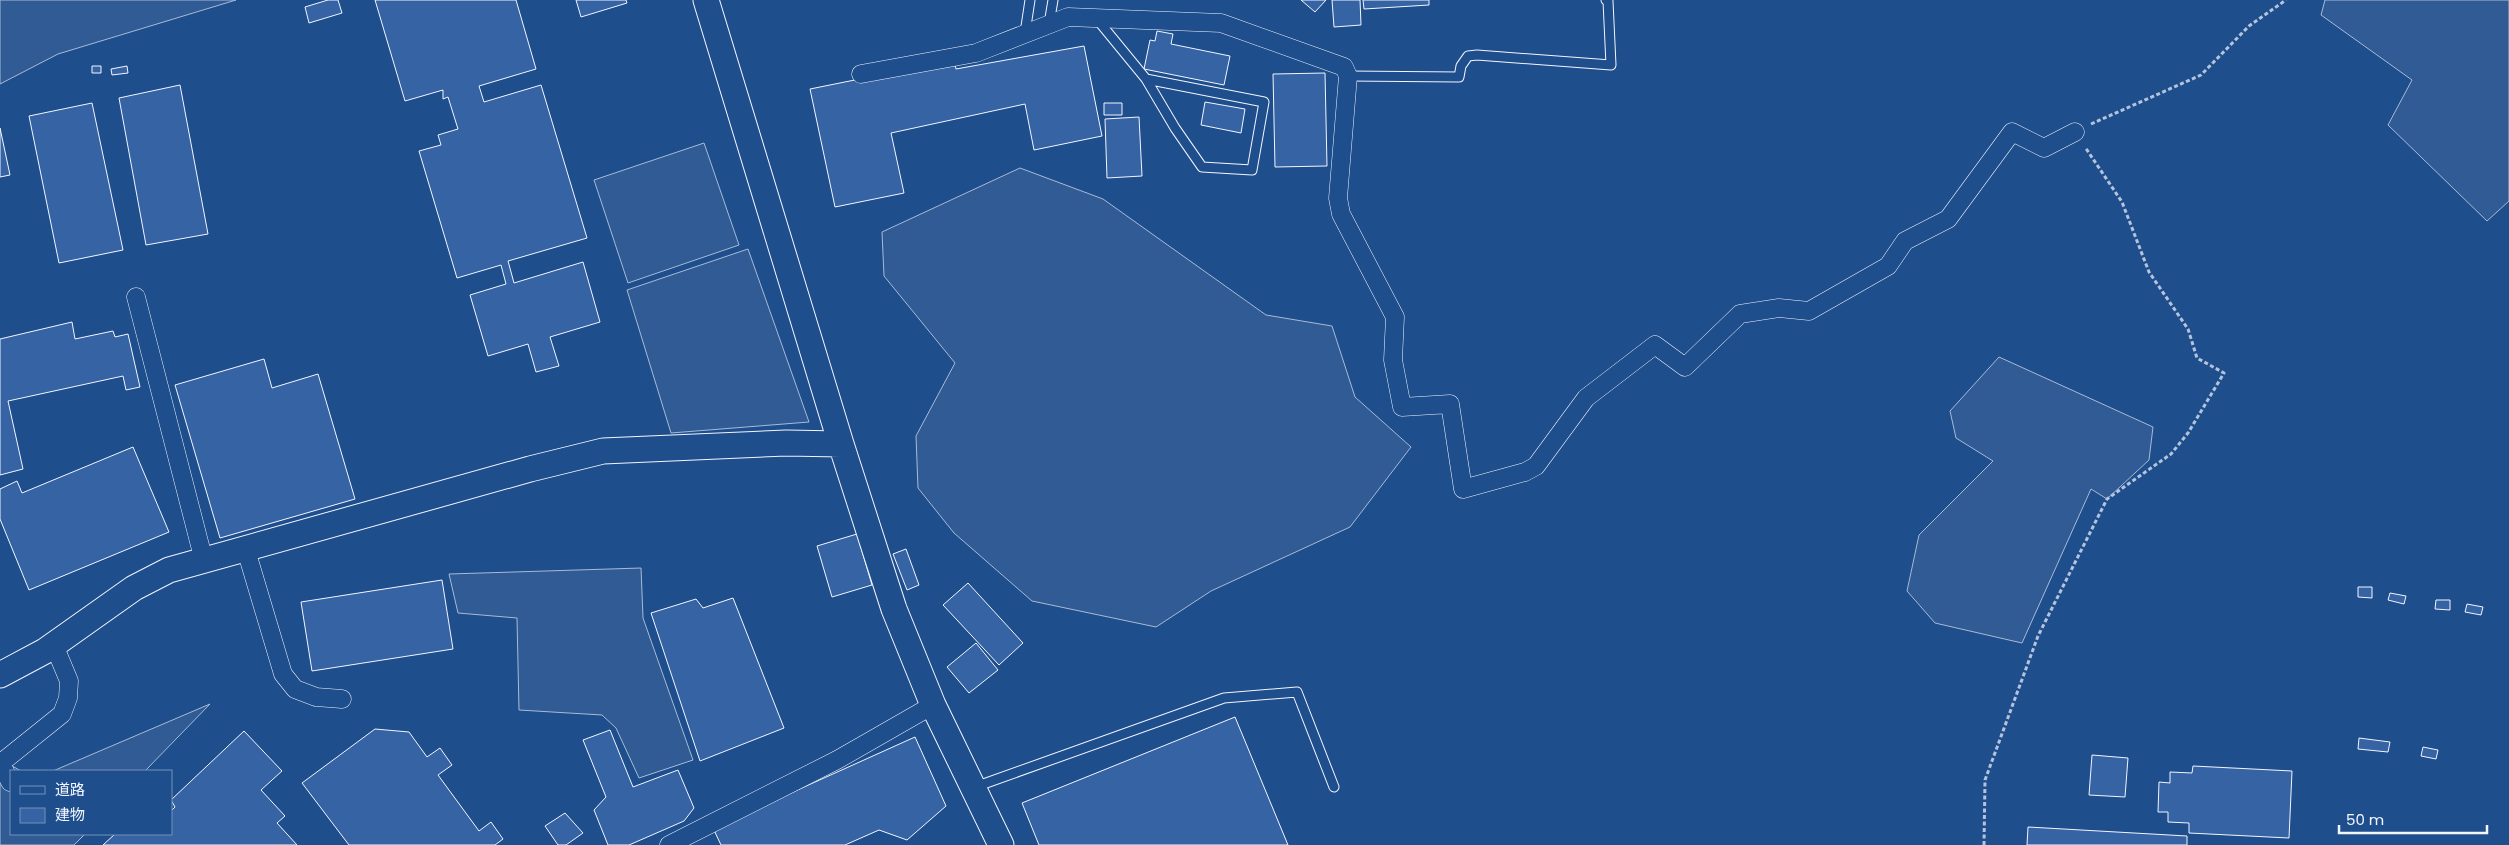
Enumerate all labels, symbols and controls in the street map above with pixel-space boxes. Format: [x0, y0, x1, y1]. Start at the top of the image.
legend [10, 770, 172, 835]
text: 道路 [55, 779, 85, 800]
scale bar [2339, 802, 2486, 834]
text: 建物 [55, 804, 85, 825]
text: 50 m [2346, 809, 2384, 830]

